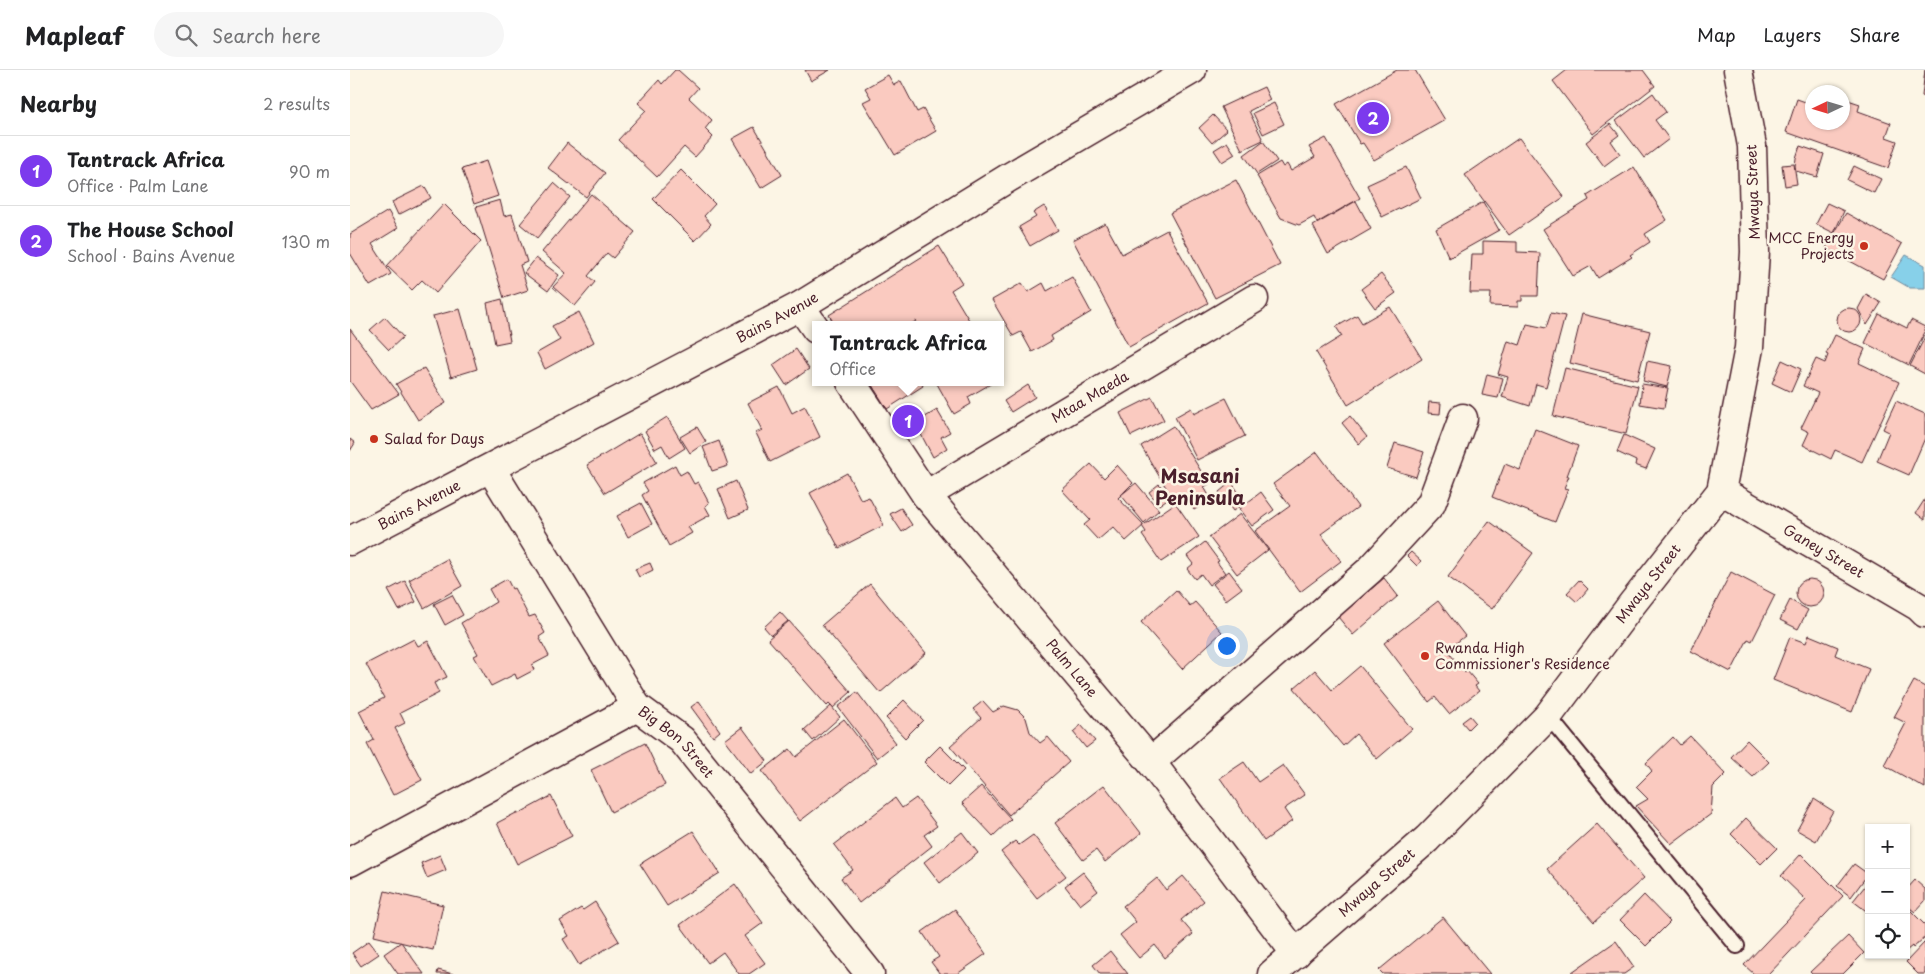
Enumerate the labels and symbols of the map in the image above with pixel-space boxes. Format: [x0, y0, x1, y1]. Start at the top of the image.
north arrow [1805, 85, 1850, 130]
pin: 2 [1357, 99, 1389, 137]
street label: Mwaya Street [1740, 144, 1765, 240]
place label: MCC Energy Projects [1768, 227, 1854, 264]
marker: MCC Energy Projects [1858, 240, 1870, 252]
street label: Bains Avenue [732, 286, 822, 348]
street label: Mtaa Maeda [1047, 365, 1133, 428]
pin: 1 [892, 402, 924, 440]
place label: Salad for Days [384, 428, 484, 449]
marker: Salad for Days [368, 433, 380, 445]
district label: Msasani Peninsula [1155, 461, 1245, 511]
street label: Bains Avenue [374, 474, 464, 535]
street label: Ganey Street [1780, 519, 1869, 583]
street label: Mwaya Street [1610, 539, 1686, 627]
your location [1214, 633, 1240, 659]
street label: Palm Lane [1042, 634, 1103, 702]
place label: Rwanda High Commissioner's Residence [1435, 637, 1610, 674]
marker: Rwanda High Commissioner's Residence [1419, 650, 1431, 662]
street label: Big Bon Street [634, 700, 720, 782]
street label: Mwaya Street [1334, 843, 1420, 922]

